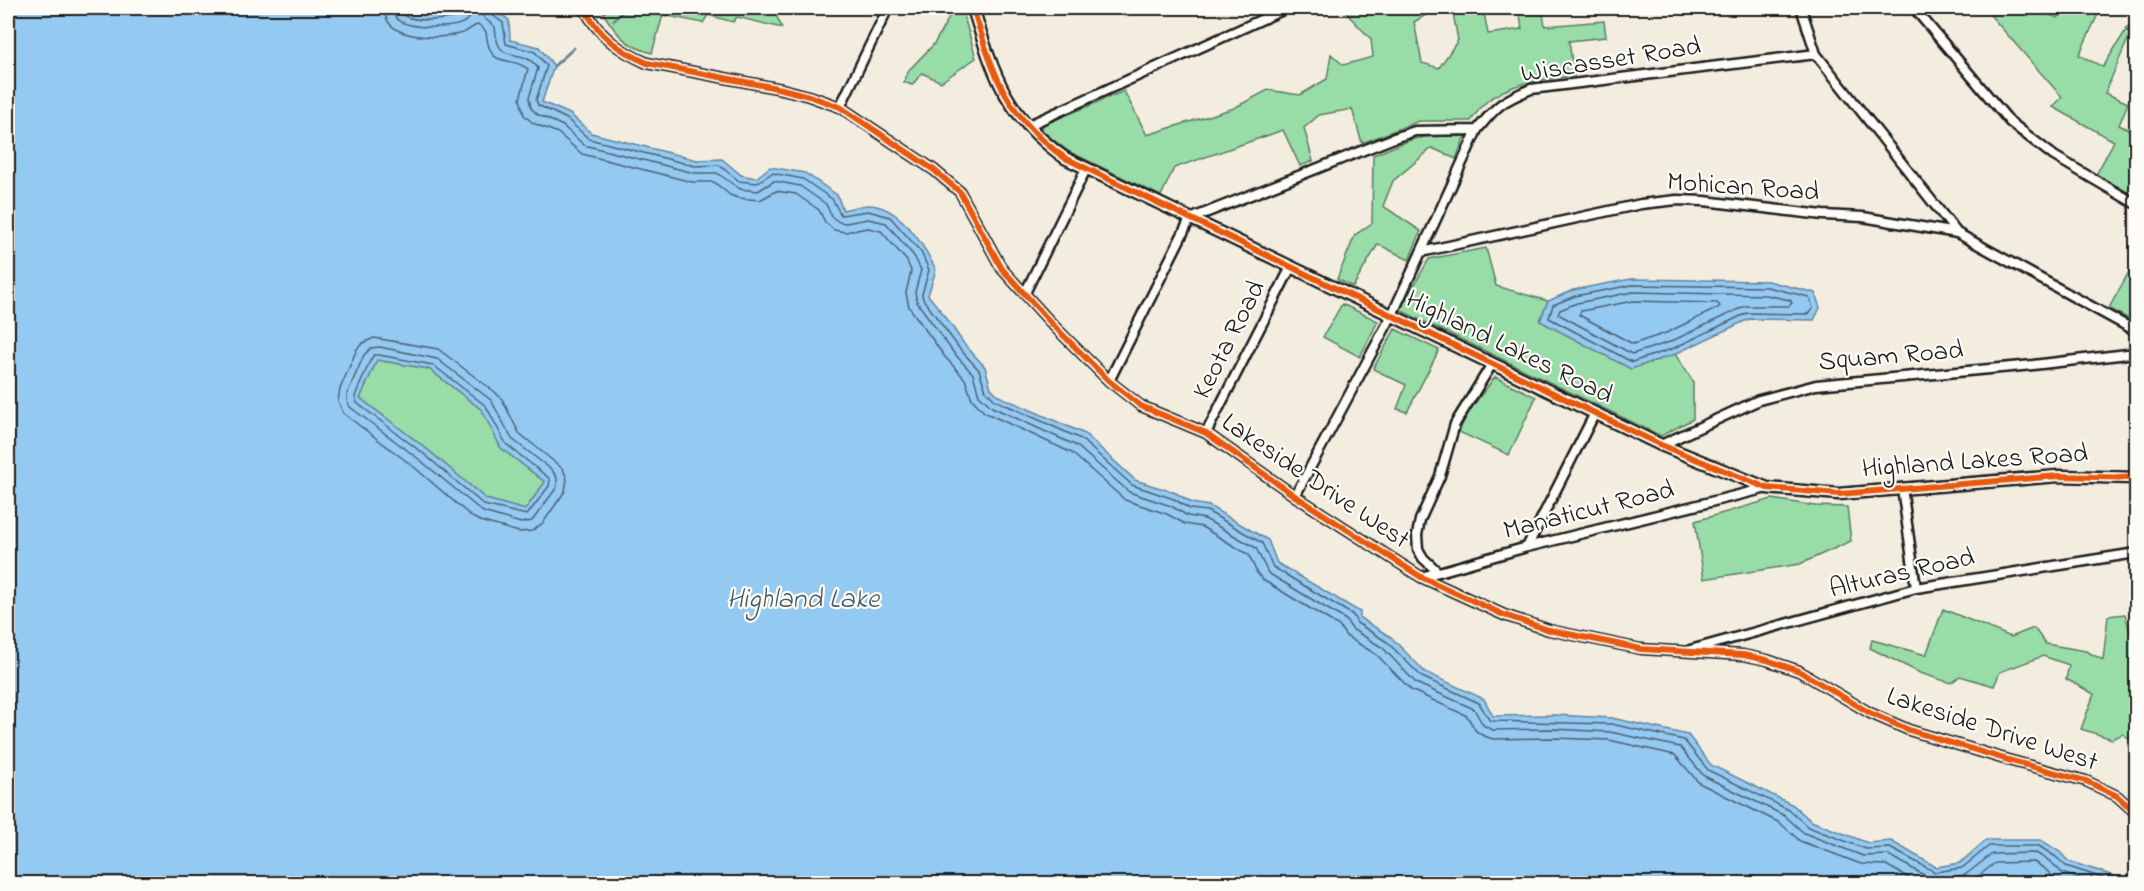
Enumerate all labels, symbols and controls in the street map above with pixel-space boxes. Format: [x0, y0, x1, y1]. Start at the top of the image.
street label: Wiscasset Road [1518, 28, 1704, 94]
street label: Mohican Road [1665, 163, 1821, 213]
street label: Keota Road [1183, 274, 1277, 406]
street label: Highland Lakes Road [1399, 281, 1619, 415]
street label: Squam Road [1817, 331, 1965, 383]
street label: Lakeside Drive West [1213, 404, 1417, 560]
street label: Highland Lakes Road [1861, 435, 2089, 489]
street label: Manaticut Road [1500, 471, 1678, 551]
street label: Alturas Road [1826, 538, 1978, 610]
water label: Highland Lake [727, 580, 881, 621]
street label: Lakeside Drive West [1881, 677, 2103, 783]

